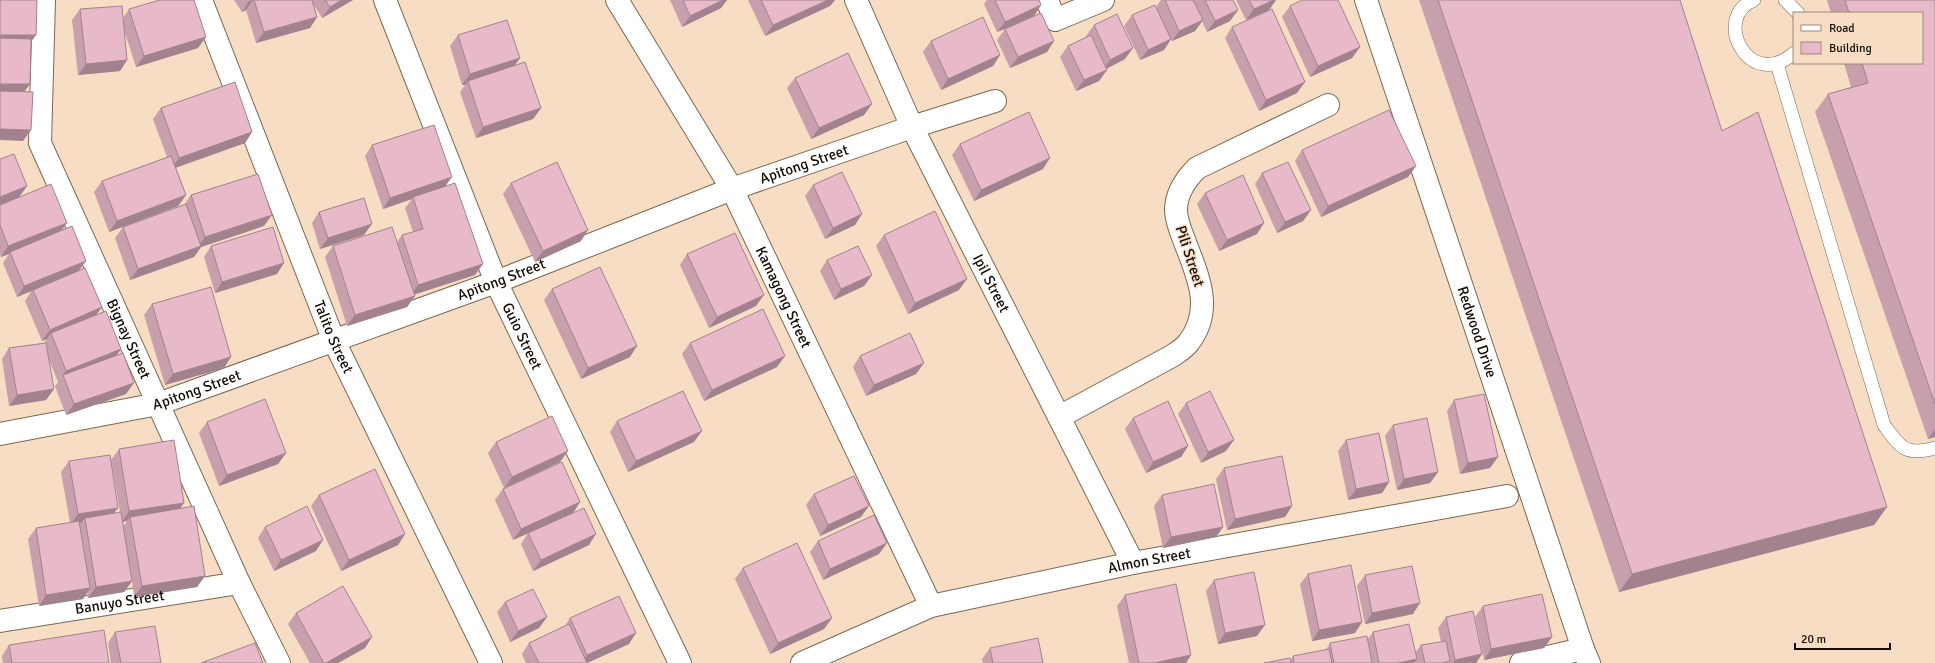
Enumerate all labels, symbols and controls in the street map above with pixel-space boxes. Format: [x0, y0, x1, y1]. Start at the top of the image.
legend [1793, 12, 1923, 64]
text: Road [1829, 21, 1855, 36]
text: Building [1829, 41, 1872, 56]
street label: Apitong Street [757, 141, 851, 188]
street label: Pili Street [1172, 223, 1208, 289]
street label: Kamagong Street [752, 243, 815, 351]
street label: Ipil Street [969, 251, 1014, 316]
street label: Apitong Street [455, 255, 548, 304]
street label: Redwood Drive [1453, 284, 1501, 380]
street label: Bignay Street [103, 296, 155, 382]
street label: Talito Street [310, 298, 357, 376]
street label: Guio Street [498, 300, 546, 372]
street label: Apitong Street [151, 366, 243, 414]
street label: Almon Street [1106, 544, 1192, 577]
street label: Banuyo Street [74, 586, 165, 618]
scale bar [1795, 625, 1890, 651]
text: 20 m [1801, 632, 1826, 647]

